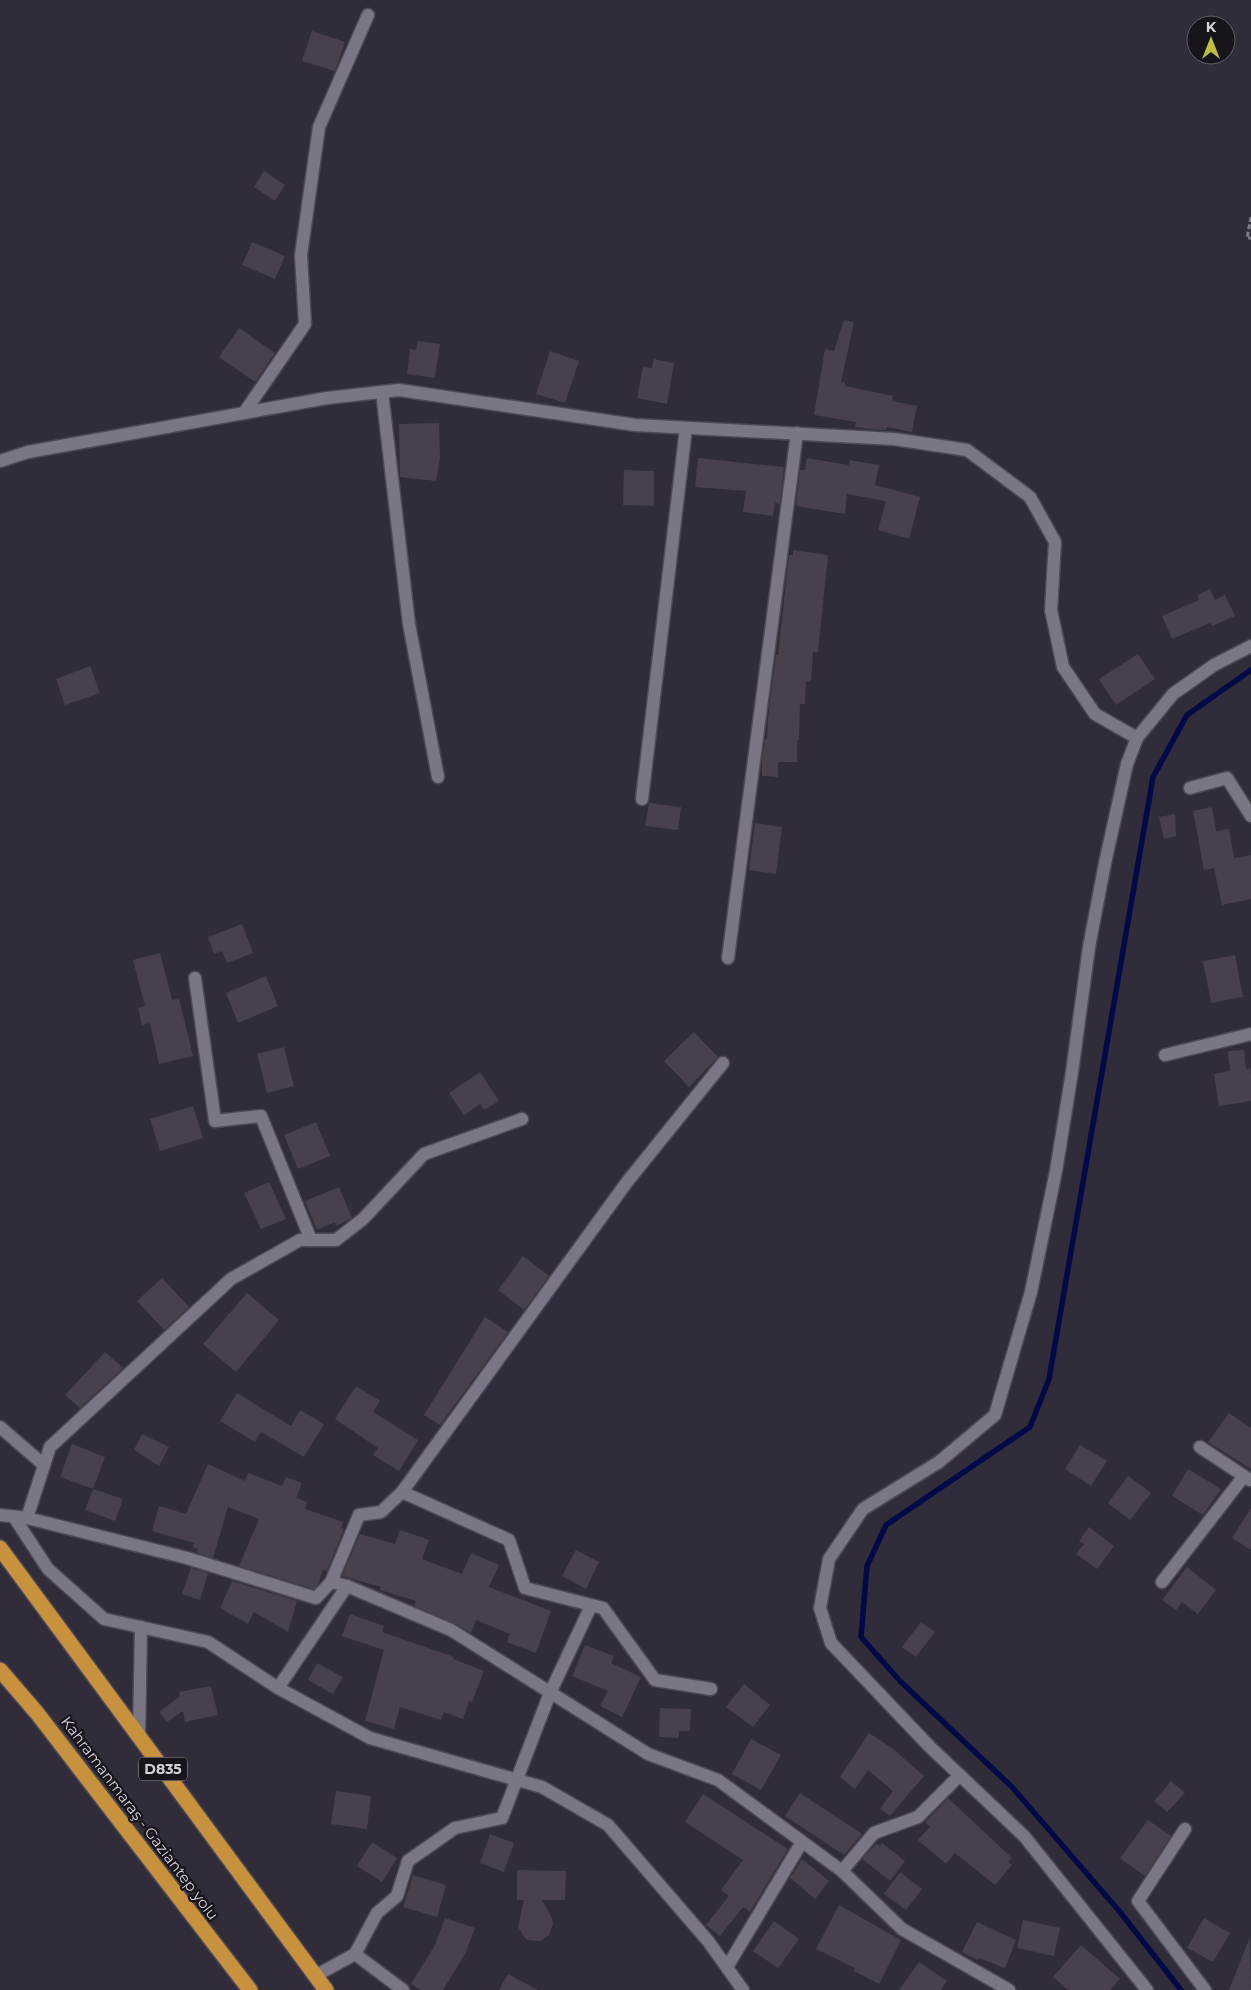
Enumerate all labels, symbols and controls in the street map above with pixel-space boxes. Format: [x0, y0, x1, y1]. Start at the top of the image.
north arrow [1186, 15, 1236, 65]
text: K [1206, 18, 1217, 36]
street label: Kahramanmaraş - Gaziantep yolu [57, 1712, 223, 1924]
road number: D835 [139, 1758, 187, 1780]

